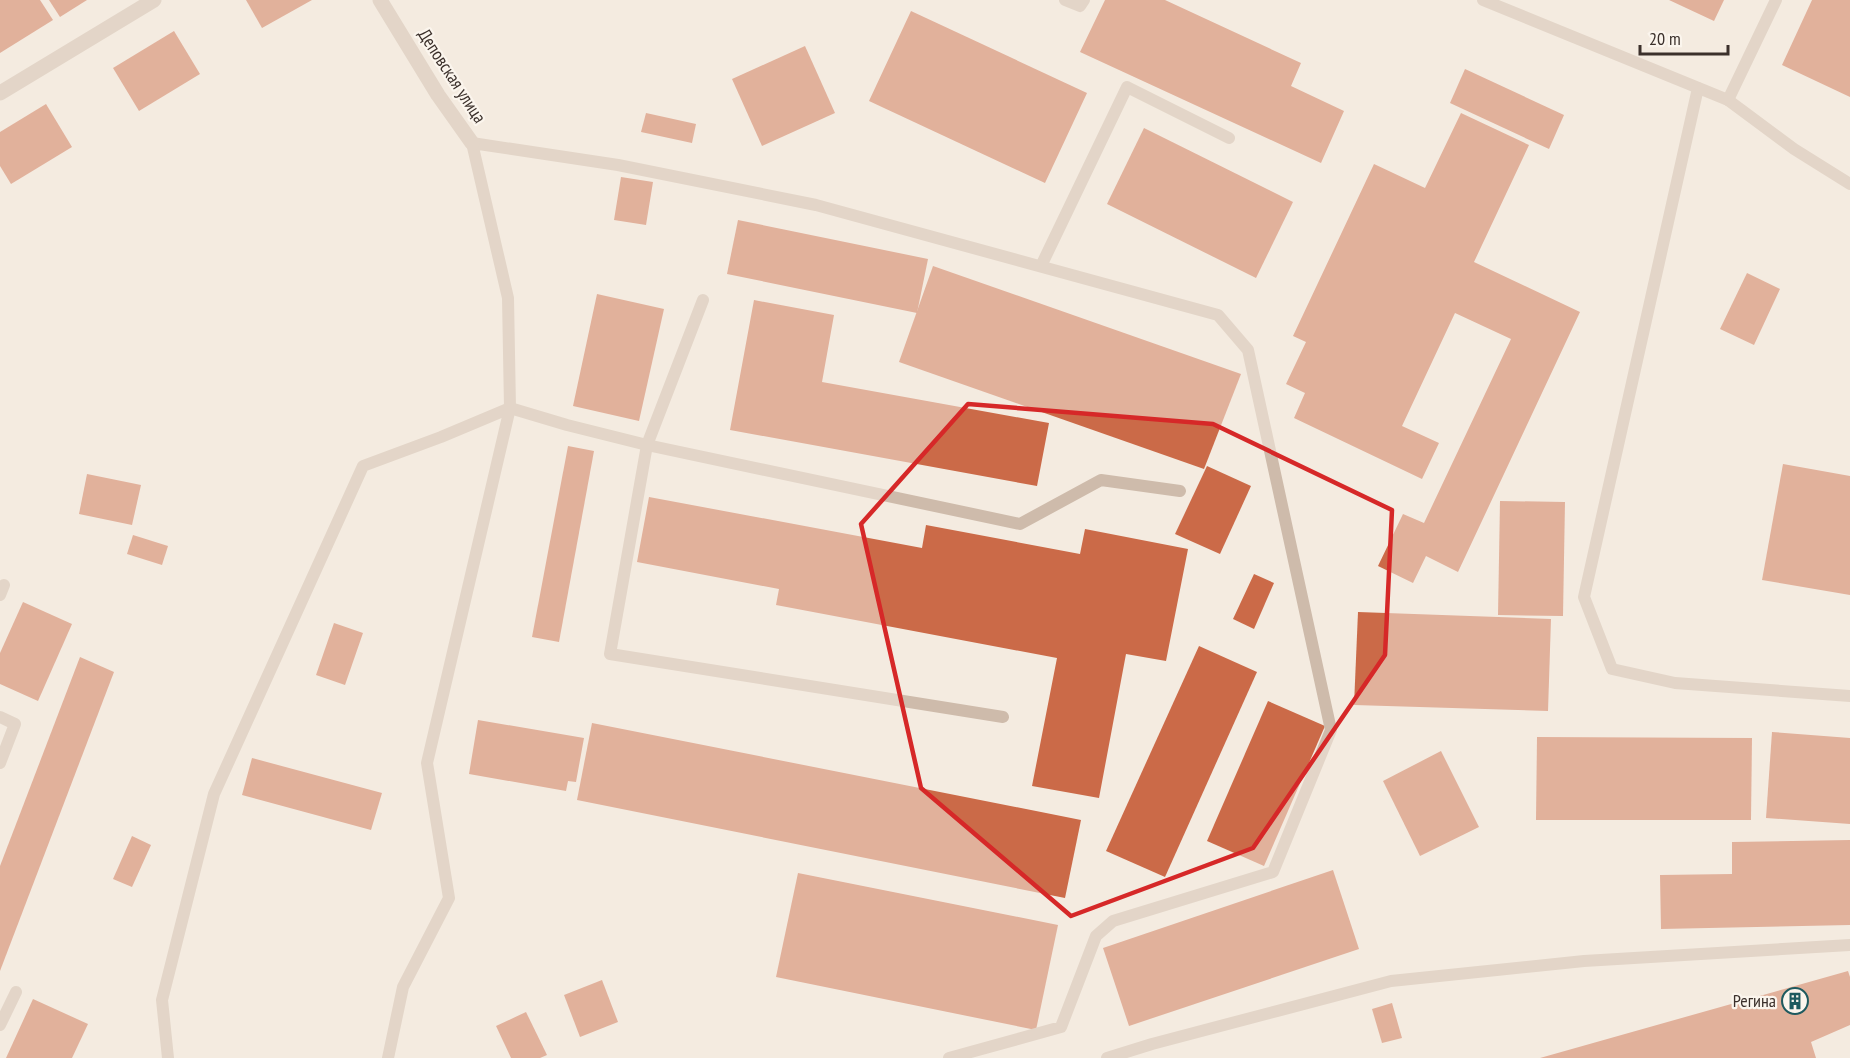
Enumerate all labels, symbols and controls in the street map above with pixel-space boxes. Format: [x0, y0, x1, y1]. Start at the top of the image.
scale bar [1640, 18, 1728, 56]
street label: Деповская улица [413, 24, 491, 127]
text: 20 m [1649, 27, 1681, 50]
building icon: Регина [1780, 986, 1810, 1016]
place label: Регина [1733, 989, 1776, 1012]

